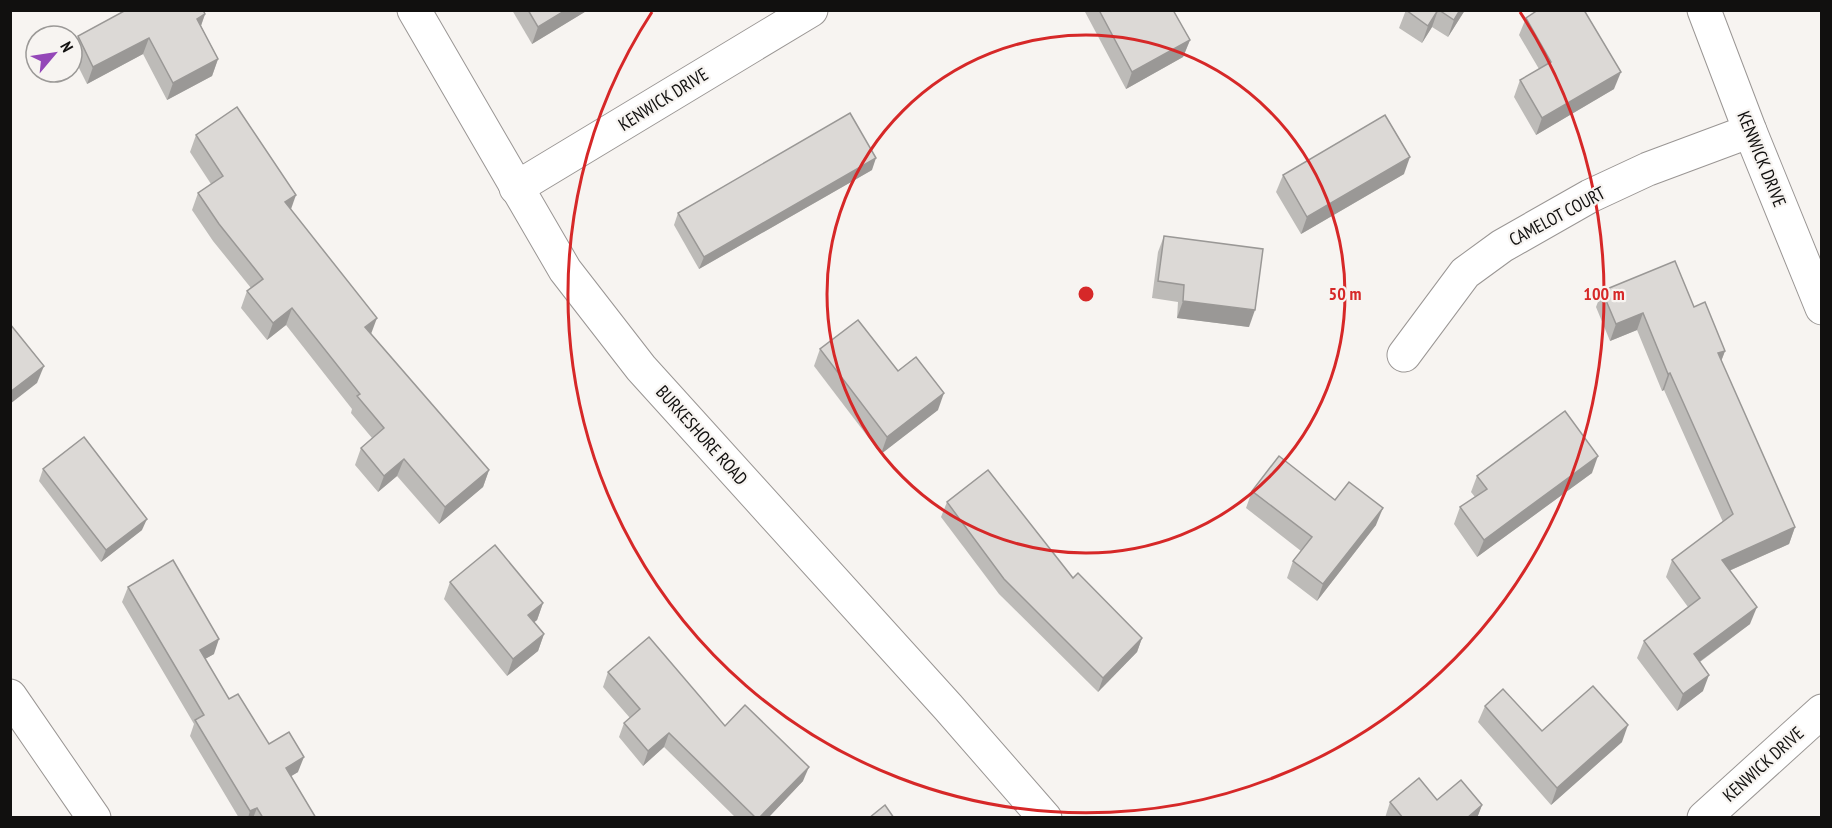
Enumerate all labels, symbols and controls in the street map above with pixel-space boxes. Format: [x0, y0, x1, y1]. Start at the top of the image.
north arrow [24, 24, 84, 84]
text: N [56, 38, 78, 55]
street label: KENWICK DRIVE [614, 62, 712, 136]
street label: KENWICK DRIVE [1732, 108, 1792, 210]
street label: CAMELOT COURT [1505, 181, 1609, 251]
text: 50 m [1329, 282, 1361, 305]
text: 100 m [1583, 282, 1625, 305]
centre of rings [1076, 284, 1096, 304]
street label: BURKESHORE ROAD [651, 380, 753, 490]
street label: KENWICK DRIVE [1718, 722, 1808, 806]

